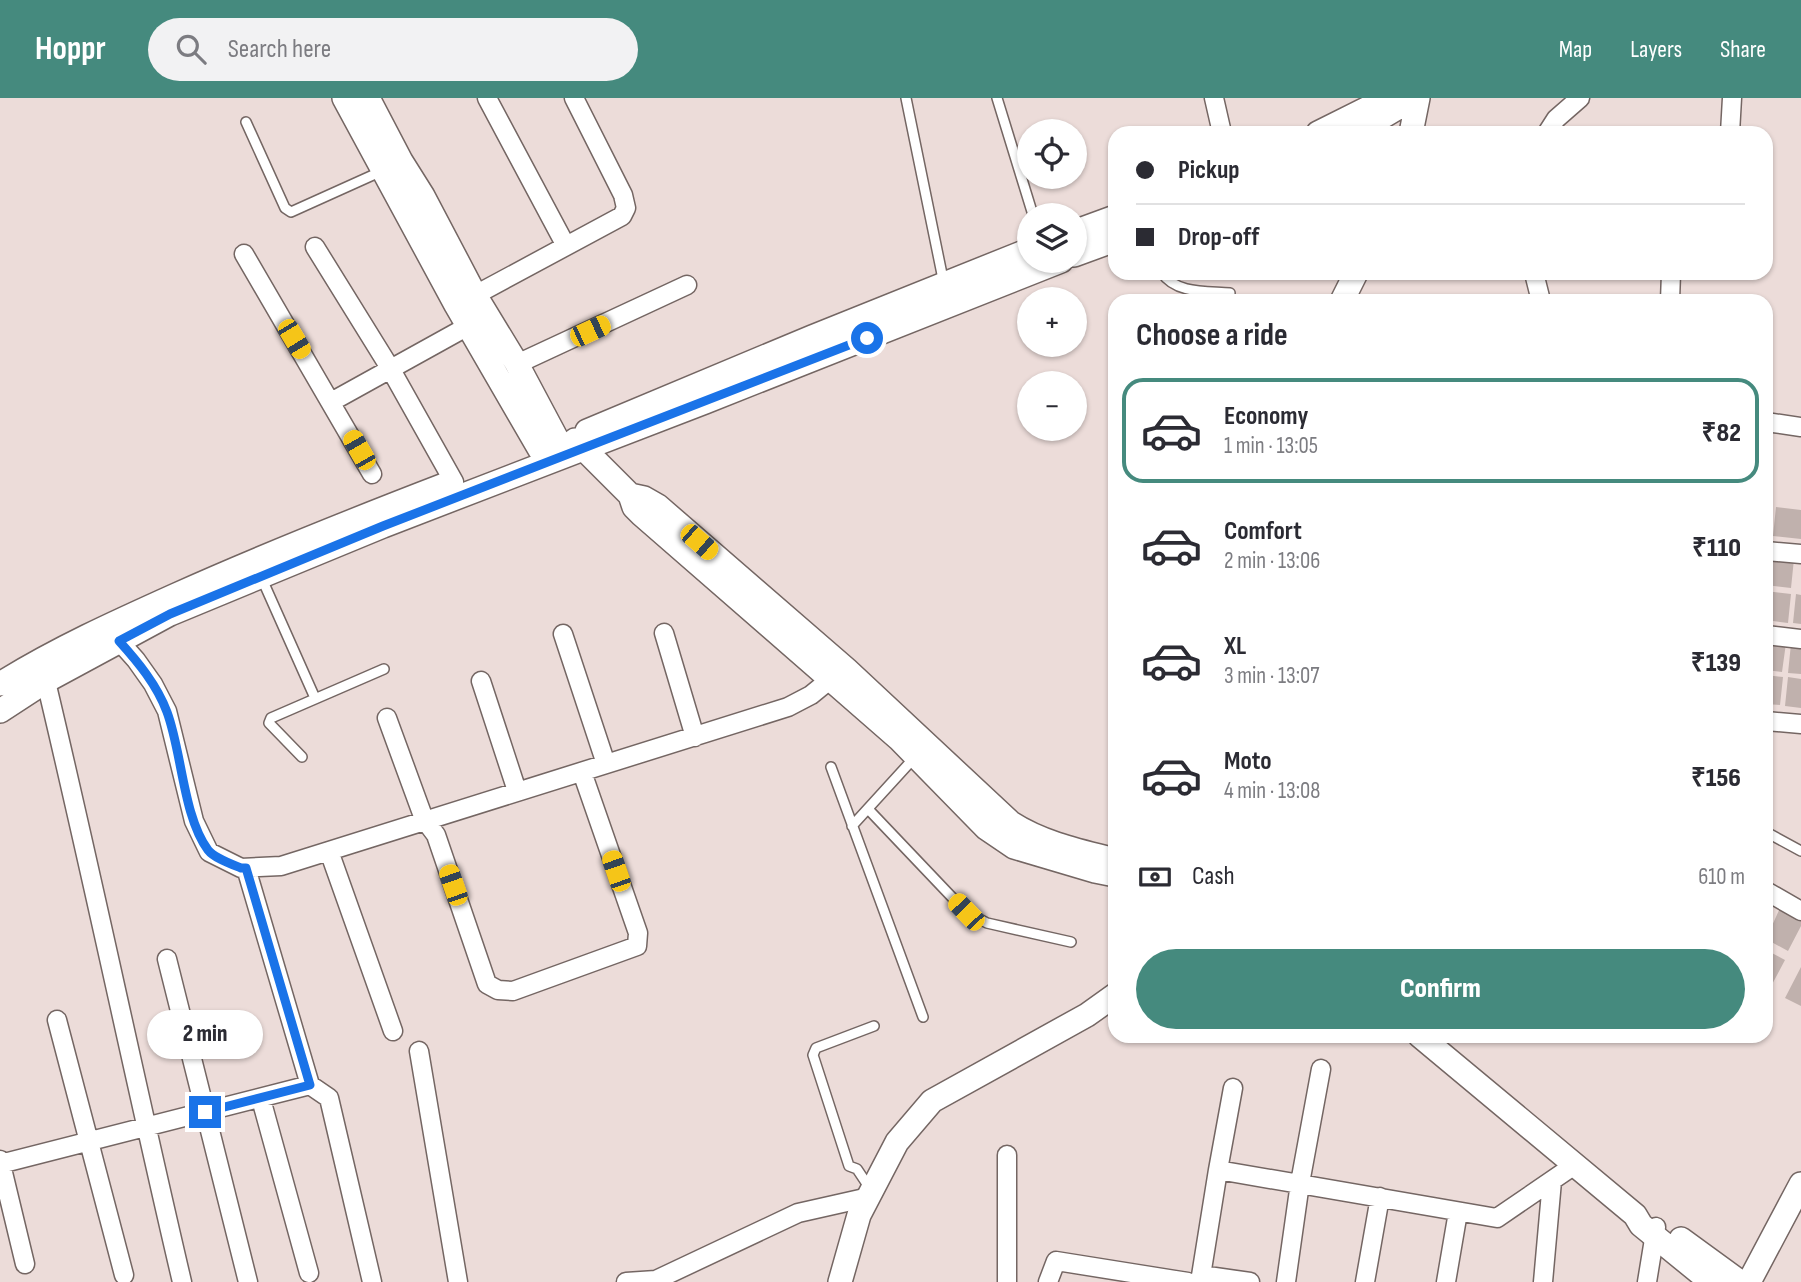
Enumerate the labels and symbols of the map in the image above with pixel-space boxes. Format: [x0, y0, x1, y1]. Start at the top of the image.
car [567, 313, 614, 349]
car [275, 316, 314, 362]
route start [851, 322, 883, 354]
car [340, 427, 379, 473]
car [677, 520, 722, 564]
car [600, 848, 633, 894]
car [437, 862, 470, 908]
car [944, 890, 989, 934]
callout: 2 min [147, 1010, 263, 1060]
route end [189, 1096, 221, 1128]

